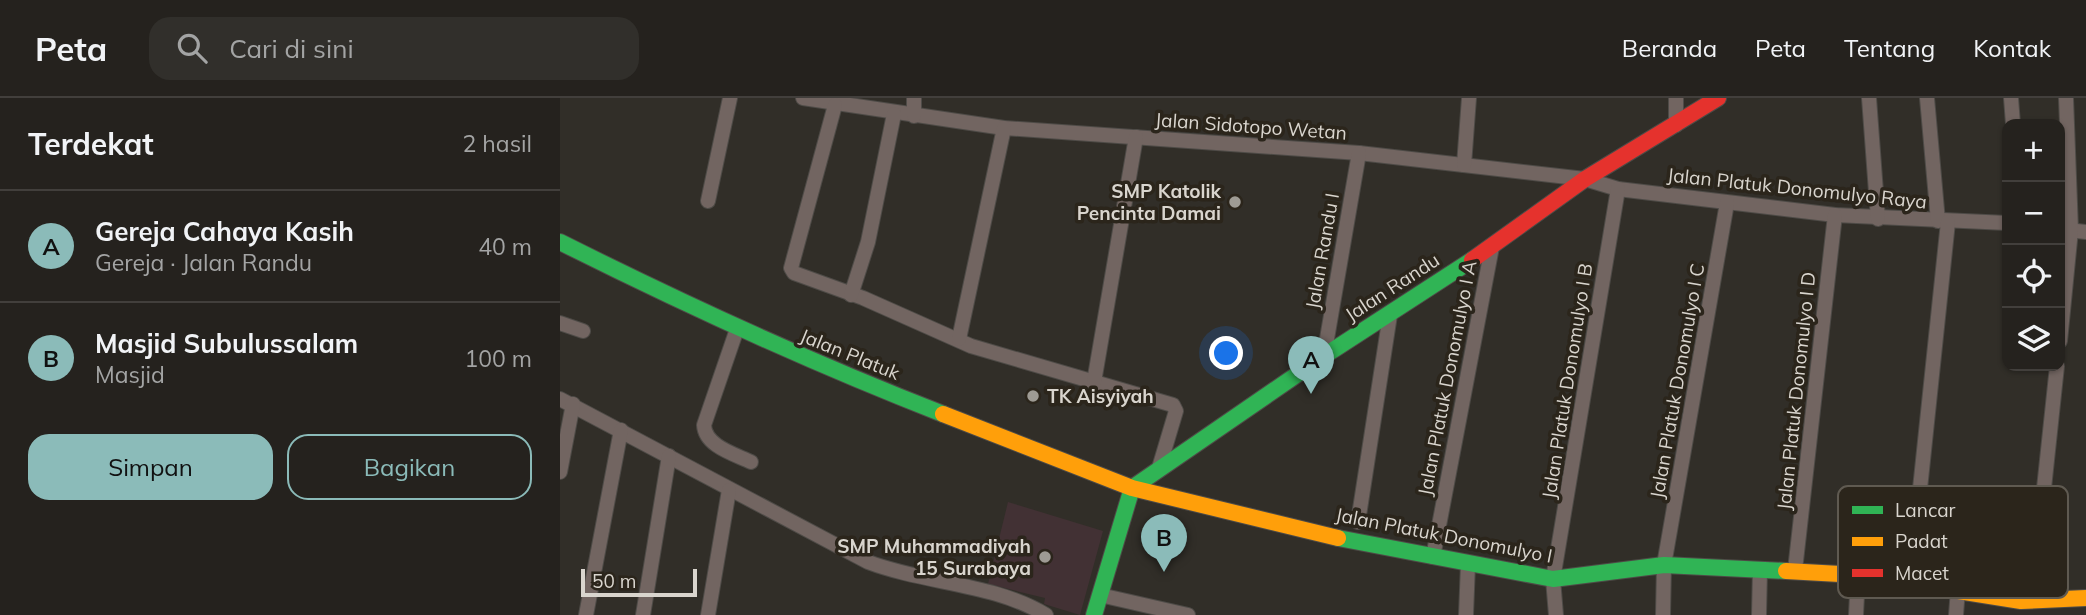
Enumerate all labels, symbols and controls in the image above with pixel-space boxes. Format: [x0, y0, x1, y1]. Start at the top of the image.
search box [149, 17, 639, 80]
text: Peta [35, 28, 107, 69]
icon: search [173, 29, 211, 67]
text: Cari di sini [229, 32, 354, 65]
text: Beranda [1622, 33, 1717, 63]
text: Peta [1755, 33, 1806, 63]
text: Tentang [1844, 33, 1935, 63]
text: Kontak [1973, 33, 2051, 63]
street label: Jalan Sidotopo Wetan [1154, 107, 1348, 145]
map controls [2002, 119, 2065, 371]
button: + [2002, 119, 2065, 182]
text: Terdekat [28, 125, 154, 163]
text: 2 hasil [463, 129, 532, 158]
street label: Jalan Platuk Donomulyo Raya [1666, 162, 1928, 214]
place label: SMP Katolik Pencinta Damai [1077, 179, 1222, 225]
button: − [2002, 182, 2065, 245]
street label: Jalan Randu I [1300, 191, 1344, 311]
marker: SMP Katolik Pencinta Damai [1227, 194, 1243, 210]
text: Gereja Cahaya Kasih [95, 215, 354, 248]
text: A [42, 232, 60, 261]
text: 40 m [478, 232, 532, 261]
button: locate [2002, 245, 2065, 308]
text: Gereja · Jalan Randu [95, 248, 312, 277]
street label: Jalan Randu [1340, 248, 1444, 326]
street label: Jalan Platuk Donomulyo I A [1412, 258, 1482, 498]
street label: Jalan Platuk Donomulyo I B [1537, 262, 1597, 500]
street label: Jalan Platuk Donomulyo I C [1645, 262, 1709, 500]
street label: Jalan Platuk Donomulyo I D [1772, 271, 1820, 511]
button: layers [2002, 308, 2065, 371]
street label: Jalan Platuk [797, 323, 904, 385]
text: Masjid Subulussalam [95, 327, 358, 360]
your location [1209, 336, 1243, 370]
pin: A [1288, 336, 1334, 394]
text: B [43, 344, 59, 373]
text: 100 m [464, 344, 532, 373]
text: Masjid [95, 360, 165, 389]
place label: TK Aisyiyah [1047, 384, 1154, 408]
marker: TK Aisyiyah [1025, 388, 1041, 404]
button: Simpan [28, 434, 273, 500]
button: Bagikan [287, 434, 532, 500]
legend [1838, 486, 2068, 598]
text: Lancar [1895, 498, 1956, 522]
street label: Jalan Platuk Donomulyo I [1334, 502, 1554, 568]
pin: B [1141, 514, 1187, 572]
text: Padat [1895, 529, 1948, 553]
place label: SMP Muhammadiyah 15 Surabaya [837, 534, 1031, 580]
marker: SMP Muhammadiyah 15 Surabaya [1037, 549, 1053, 565]
text: Macet [1895, 561, 1949, 585]
scale bar [581, 566, 696, 598]
text: 50 m [592, 569, 636, 593]

